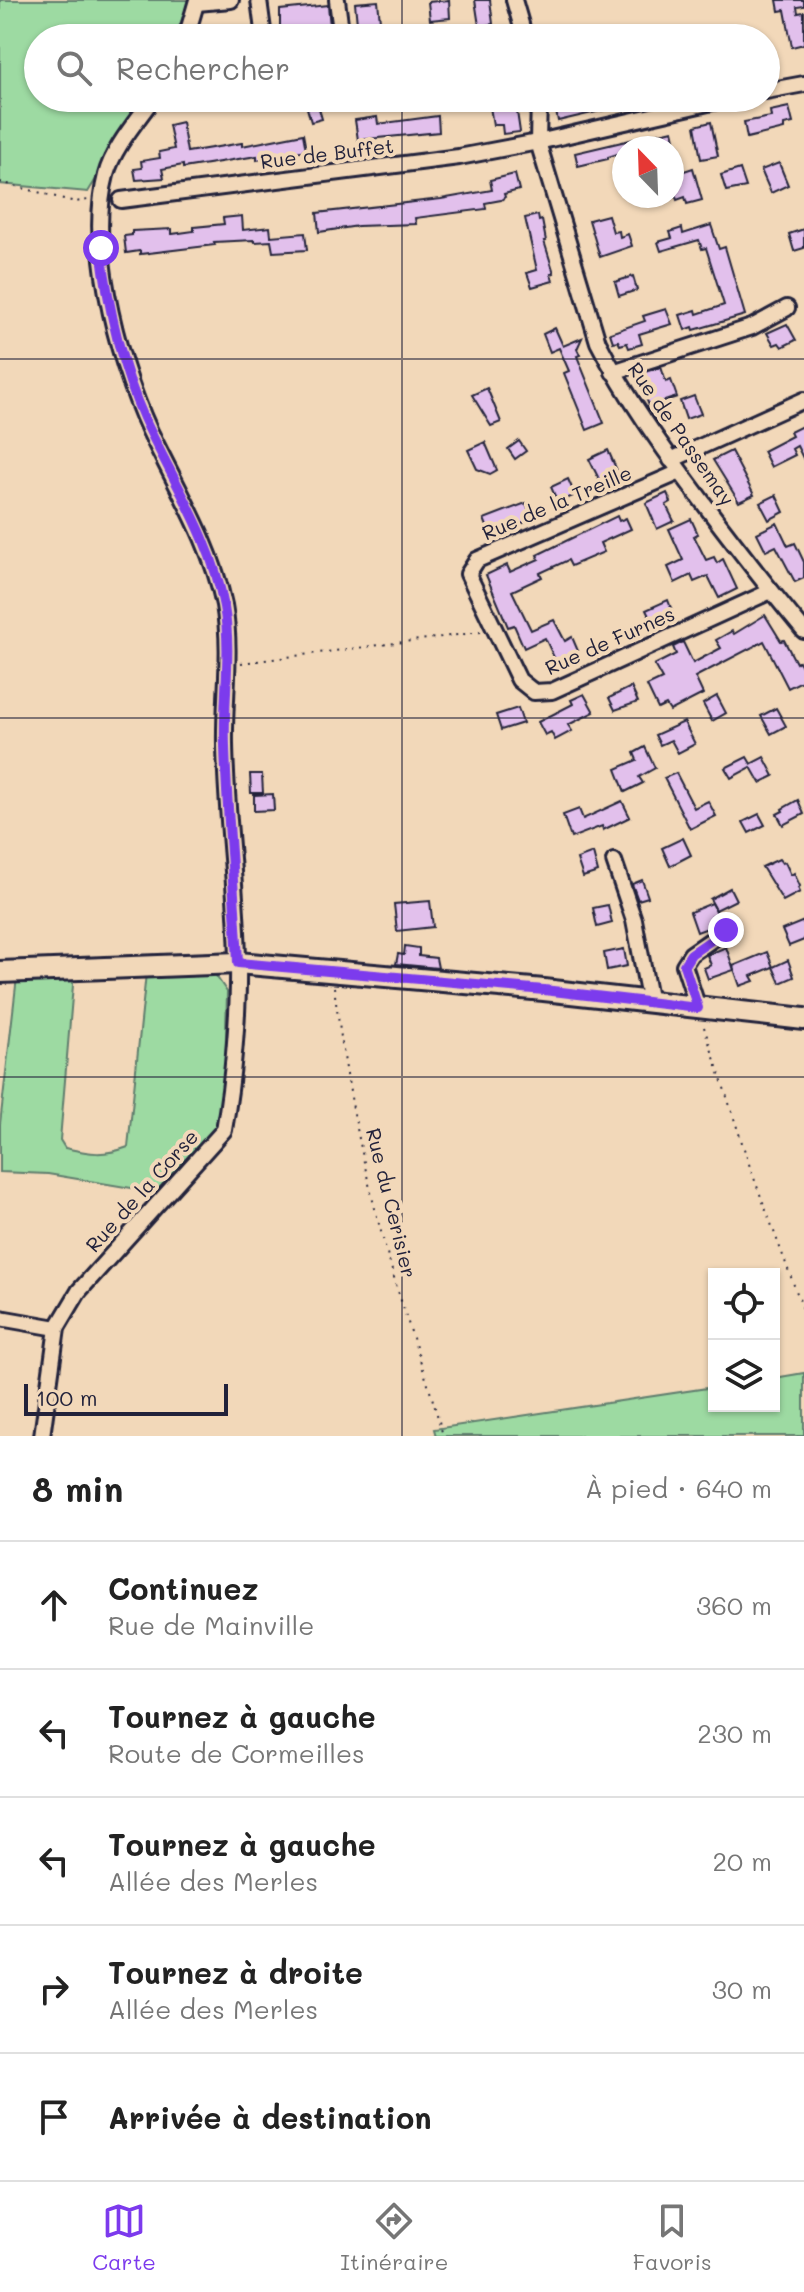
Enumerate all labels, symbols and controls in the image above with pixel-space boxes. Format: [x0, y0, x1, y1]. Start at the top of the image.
search box [24, 24, 780, 112]
icon: search [52, 46, 96, 90]
text: Rechercher [116, 48, 290, 88]
street label: Rue de Buffet [259, 132, 395, 174]
north arrow [612, 136, 684, 208]
route start [83, 230, 119, 266]
street label: Rue de Passemay [623, 357, 741, 510]
street label: Rue de la Treille [478, 459, 635, 545]
street label: Rue de Furnes [541, 600, 679, 680]
route end [708, 912, 744, 948]
street label: Rue de la Corse [79, 1124, 203, 1257]
street label: Rue du Cerisier [361, 1125, 423, 1280]
map controls [708, 1268, 780, 1412]
button: locate [708, 1268, 780, 1340]
button: layers [708, 1340, 780, 1412]
scale bar [24, 1380, 228, 1416]
text: 100 m [36, 1383, 98, 1412]
text: 8 min [32, 1466, 123, 1511]
text: À pied · 640 m [585, 1471, 772, 1505]
text: Continuez [108, 1568, 258, 1608]
icon: ahead [32, 1583, 76, 1627]
text: 360 m [696, 1588, 772, 1622]
text: Rue de Mainville [108, 1608, 314, 1642]
text: Tournez à gauche [108, 1696, 376, 1736]
icon: left [32, 1711, 76, 1755]
text: 230 m [697, 1716, 772, 1750]
text: Route de Cormeilles [108, 1736, 365, 1770]
text: Tournez à gauche [108, 1824, 376, 1864]
icon: left [32, 1839, 76, 1883]
text: 20 m [712, 1844, 772, 1878]
text: Allée des Merles [108, 1864, 318, 1898]
text: Tournez à droite [108, 1952, 363, 1992]
icon: right [32, 1967, 76, 2011]
text: 30 m [712, 1972, 772, 2006]
text: Allée des Merles [108, 1992, 318, 2026]
icon: arrive [32, 2095, 76, 2139]
text: Arrivée à destination [108, 2097, 431, 2137]
tab: Carte [92, 2199, 156, 2276]
tab: Itinéraire [340, 2199, 448, 2276]
tab: Favoris [633, 2199, 712, 2276]

